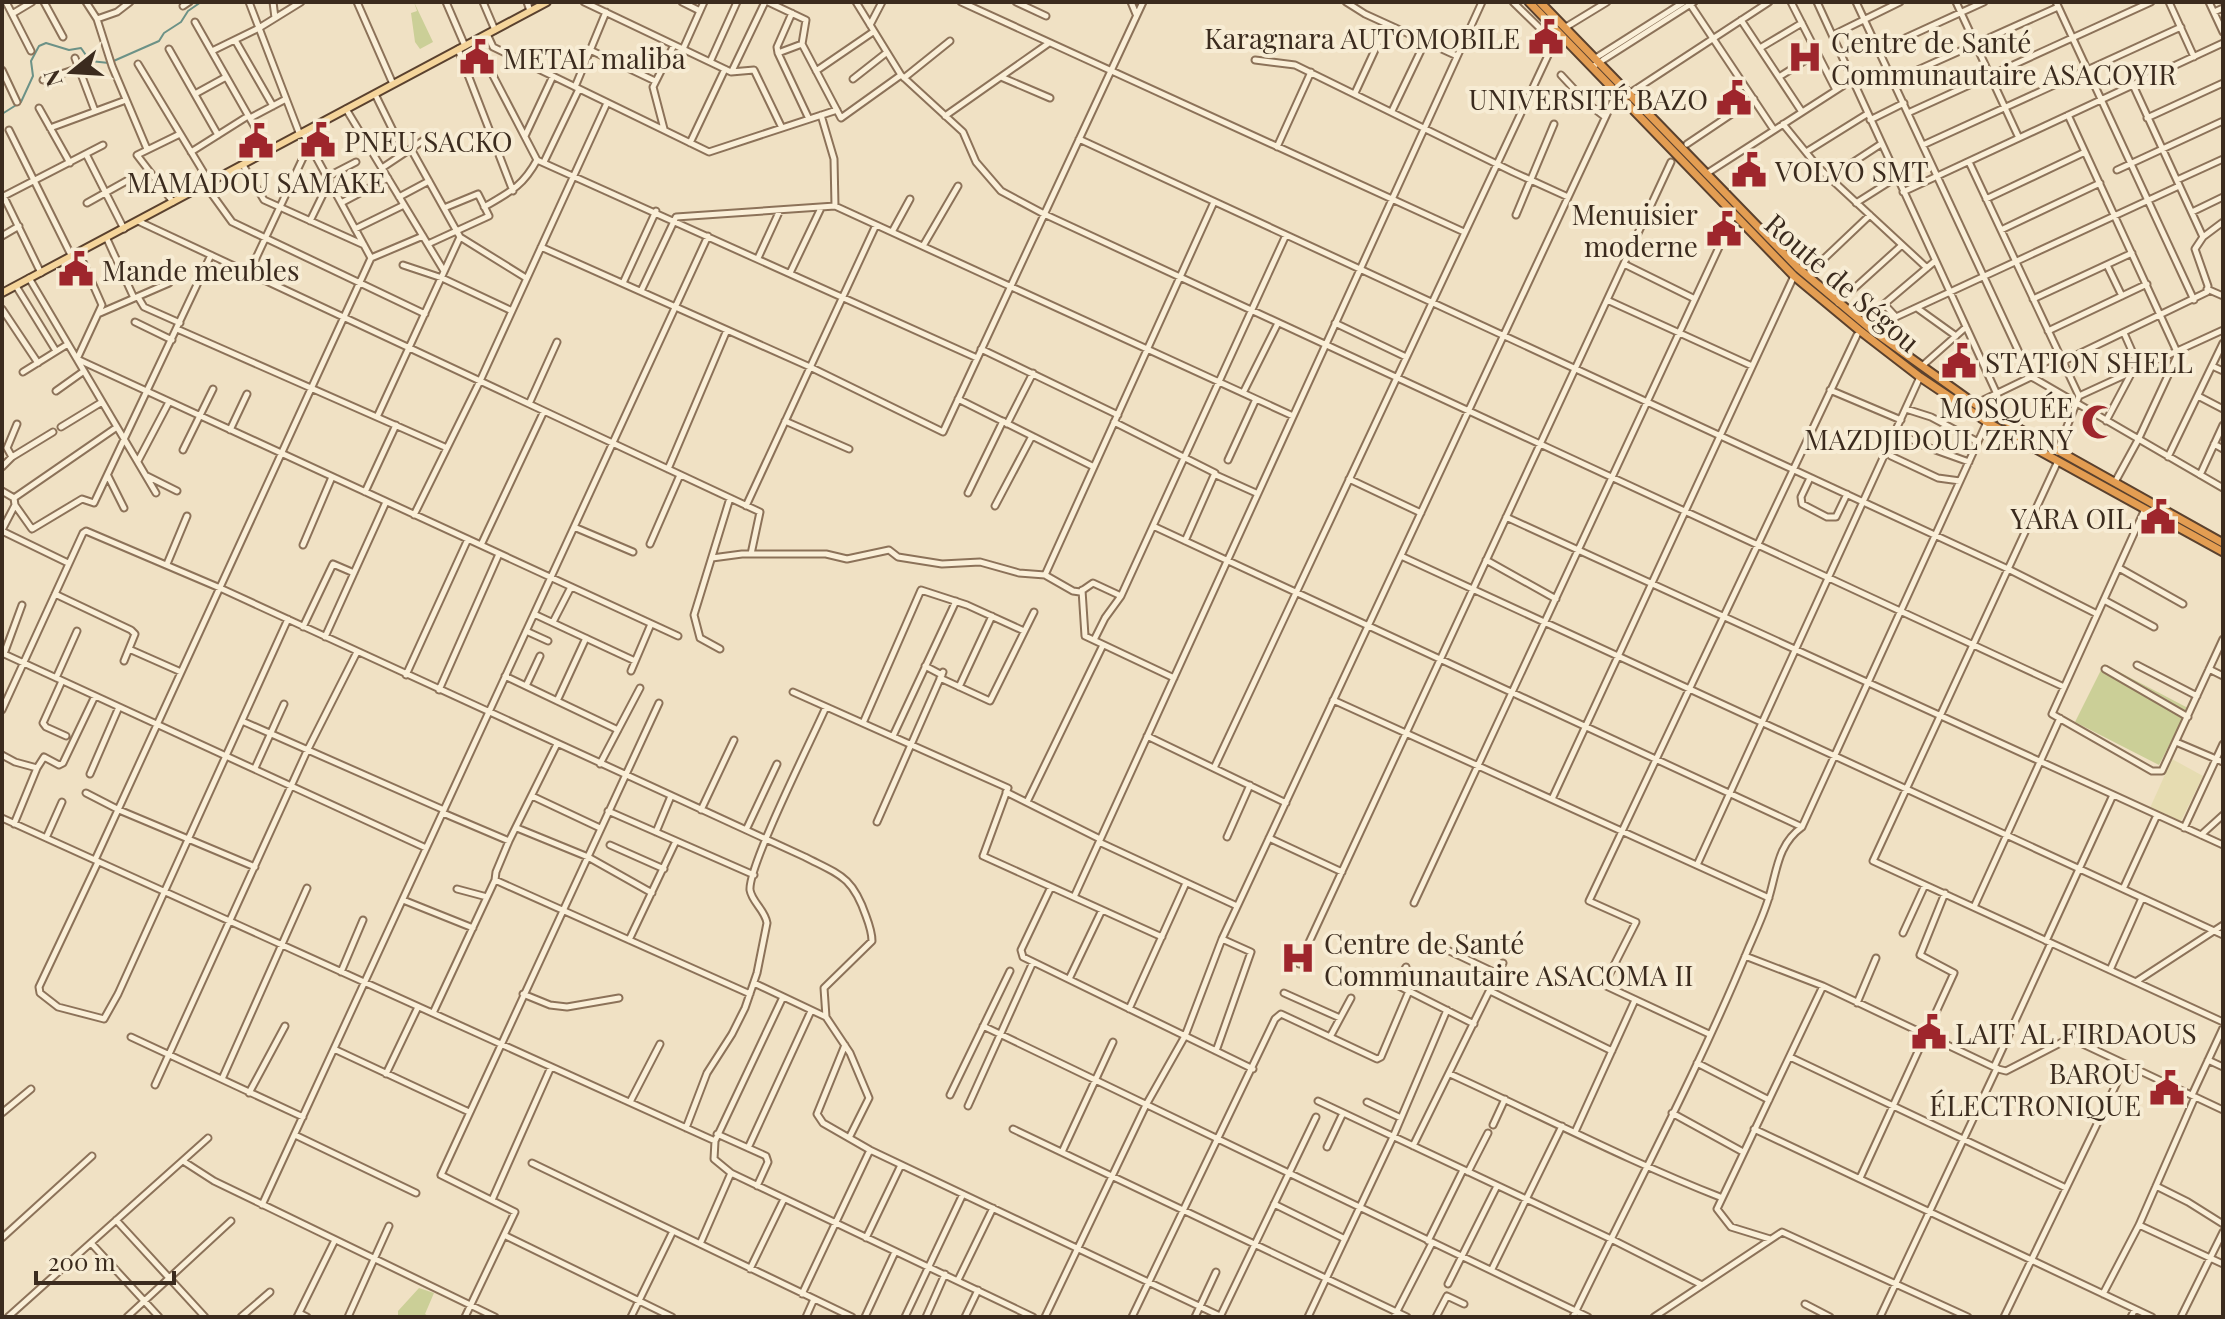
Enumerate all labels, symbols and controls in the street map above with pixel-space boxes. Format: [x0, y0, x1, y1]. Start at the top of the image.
public building icon: Karagnara AUTOMOBILE [1527, 18, 1565, 56]
place label: Karagnara AUTOMOBILE [1204, 19, 1520, 56]
place label: Centre de Santé Communautaire ASACOYIR [1831, 23, 2177, 92]
north arrow [32, 32, 112, 112]
public building icon: METAL maliba [458, 38, 496, 76]
hospital icon: Centre de Santé Communautaire ASACOYIR [1786, 38, 1824, 76]
place label: METAL maliba [503, 39, 686, 76]
text: N [35, 66, 69, 91]
public building icon: UNIVERSITÉ BAZO [1715, 79, 1753, 117]
place label: UNIVERSITÉ BAZO [1469, 80, 1708, 117]
public building icon: PNEU SACKO [299, 121, 337, 159]
public building icon: MAMADOU SAMAKE [237, 122, 275, 160]
place label: PNEU SACKO [344, 122, 513, 159]
public building icon: VOLVO SMT [1730, 151, 1768, 189]
place label: VOLVO SMT [1774, 152, 1929, 189]
place label: MAMADOU SAMAKE [127, 163, 385, 200]
place label: Menuisier moderne [1571, 195, 1699, 264]
street label: Route de Ségou [1758, 205, 1928, 359]
public building icon: Menuisier moderne [1705, 210, 1743, 248]
public building icon: Mande meubles [57, 250, 95, 288]
place label: Mande meubles [102, 251, 300, 288]
public building icon: STATION SHELL [1940, 342, 1978, 380]
place label: STATION SHELL [1985, 343, 2193, 380]
place label: MOSQUÉE MAZDJIDOUL ZERNY [1804, 388, 2073, 457]
mosque icon: MOSQUÉE MAZDJIDOUL ZERNY [2080, 403, 2118, 441]
public building icon: YARA OIL [2139, 498, 2177, 536]
place label: YARA OIL [2010, 499, 2132, 536]
place label: Centre de Santé Communautaire ASACOMA II [1324, 924, 1693, 993]
hospital icon: Centre de Santé Communautaire ASACOMA II [1279, 939, 1317, 977]
public building icon: LAIT AL FIRDAOUS [1910, 1013, 1948, 1051]
place label: LAIT AL FIRDAOUS [1955, 1014, 2197, 1051]
place label: BAROU ÉLECTRONIQUE [1929, 1054, 2141, 1123]
public building icon: BAROU ÉLECTRONIQUE [2148, 1069, 2186, 1107]
scale bar [36, 1235, 174, 1285]
text: 200 m [48, 1245, 116, 1277]

